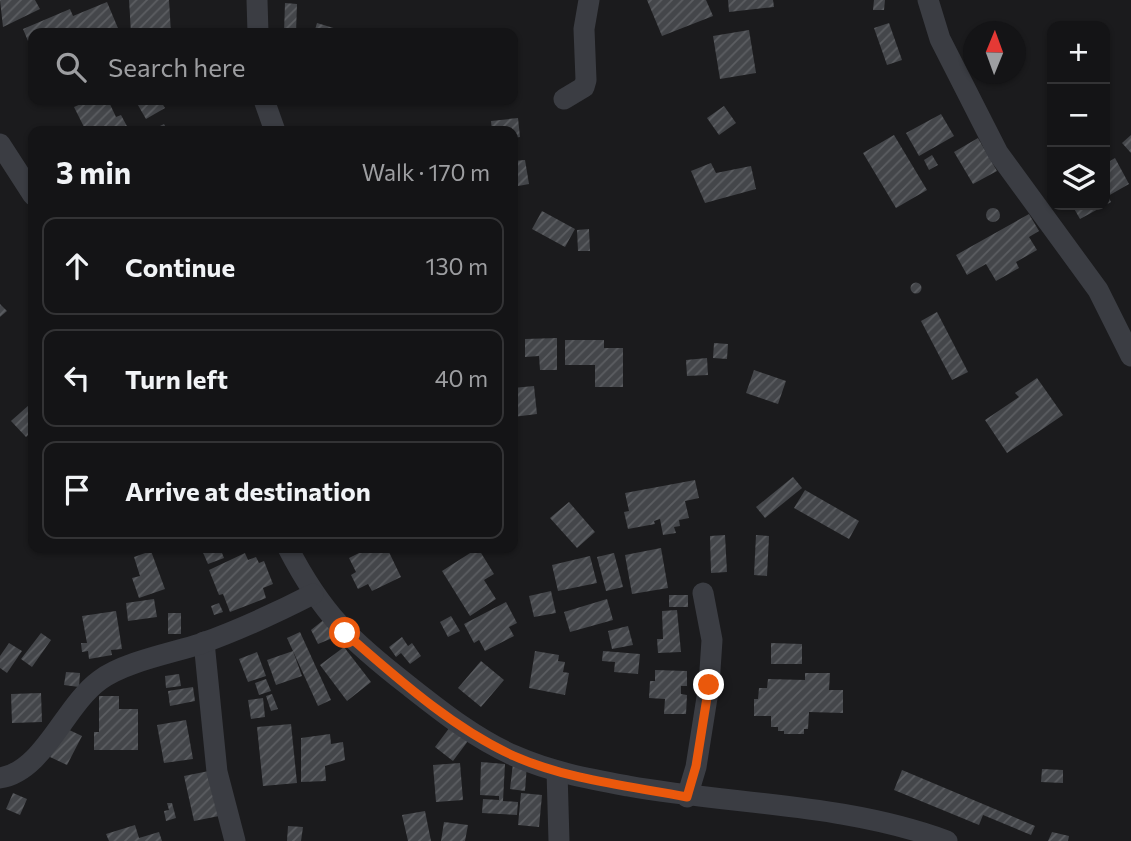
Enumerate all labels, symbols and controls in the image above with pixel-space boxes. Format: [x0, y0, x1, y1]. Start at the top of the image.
north arrow [963, 21, 1026, 84]
map controls [1047, 21, 1110, 210]
button: + [1047, 21, 1110, 84]
search box [28, 28, 518, 105]
icon: search [52, 48, 90, 86]
text: Search here [108, 51, 246, 82]
button: − [1047, 84, 1110, 147]
button: layers [1047, 147, 1110, 210]
text: 3 min [56, 153, 131, 190]
text: Walk · 170 m [362, 158, 490, 186]
icon: ahead [58, 247, 96, 285]
text: Continue [125, 251, 235, 282]
text: 130 m [426, 252, 488, 280]
icon: left [58, 359, 96, 397]
text: Turn left [125, 363, 228, 394]
text: 40 m [435, 364, 488, 392]
icon: arrive [58, 471, 96, 509]
text: Arrive at destination [125, 475, 371, 506]
route start [329, 617, 360, 648]
route end [693, 669, 724, 700]

